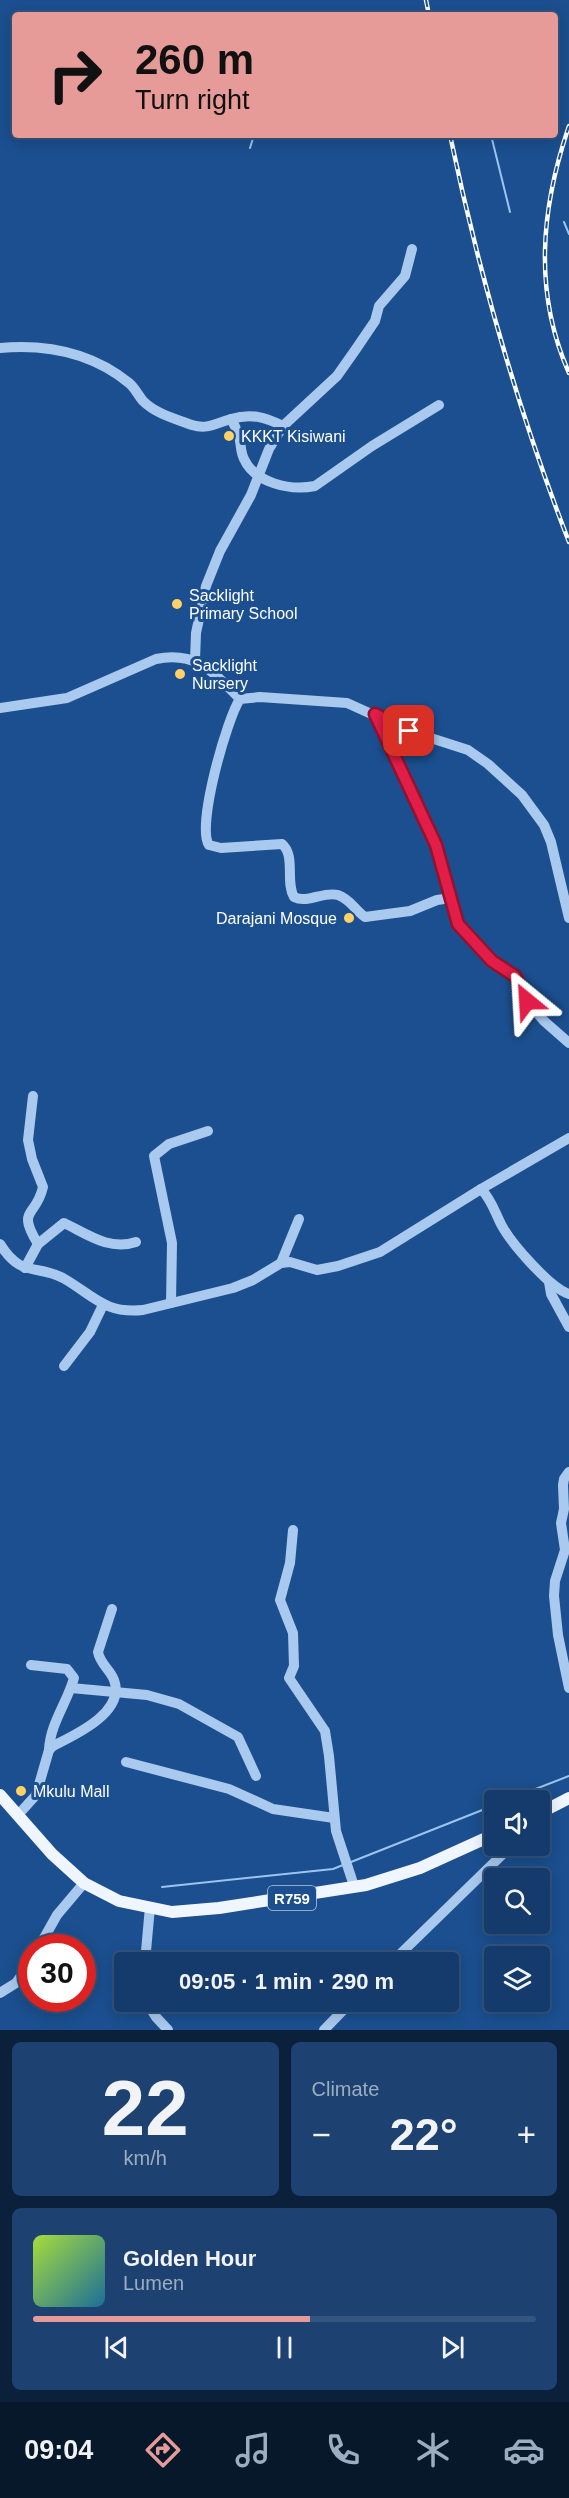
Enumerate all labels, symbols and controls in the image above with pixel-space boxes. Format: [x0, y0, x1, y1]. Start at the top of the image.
icon: right [36, 36, 114, 114]
text: 260 m [135, 36, 254, 83]
text: Turn right [135, 85, 250, 115]
place label: KKKT Kisiwani [241, 428, 346, 445]
marker: KKKT Kisiwani [222, 429, 236, 443]
place label: Sacklight Primary School [189, 587, 297, 622]
marker: Sacklight Primary School [170, 597, 184, 611]
place label: Sacklight Nursery [192, 657, 257, 692]
marker: Sacklight Nursery [173, 667, 187, 681]
pin [383, 705, 434, 756]
icon: arrive [392, 714, 425, 747]
place label: Darajani Mosque [216, 910, 337, 927]
marker: Darajani Mosque [342, 911, 356, 925]
position arrow [495, 969, 559, 1033]
place label: Mkulu Mall [33, 1783, 109, 1800]
marker: Mkulu Mall [14, 1784, 28, 1798]
map controls [484, 1790, 550, 2012]
button: sound [484, 1790, 550, 1856]
button: search [484, 1868, 550, 1934]
road number: R759 [268, 1886, 316, 1910]
speed limit sign: 30 [18, 1934, 96, 2012]
button: layers [484, 1946, 550, 2012]
text: 09:05 · 1 min · 290 m [179, 1969, 394, 1994]
text: 22 [102, 2064, 189, 2152]
text: Climate [312, 2078, 379, 2100]
text: 22° [390, 2109, 458, 2160]
text: − [312, 2116, 331, 2153]
text: + [517, 2116, 536, 2153]
text: km/h [124, 2147, 167, 2169]
text: Golden Hour [123, 2246, 256, 2271]
text: Lumen [123, 2272, 184, 2294]
icon: previous [100, 2331, 133, 2364]
icon: pause [268, 2331, 301, 2364]
icon: next [436, 2331, 469, 2364]
icon: directions [142, 2429, 184, 2471]
icon: music [232, 2429, 274, 2471]
icon: phone [322, 2429, 364, 2471]
icon: climate [412, 2429, 454, 2471]
icon: car [503, 2429, 545, 2471]
text: 09:04 [24, 2435, 93, 2465]

